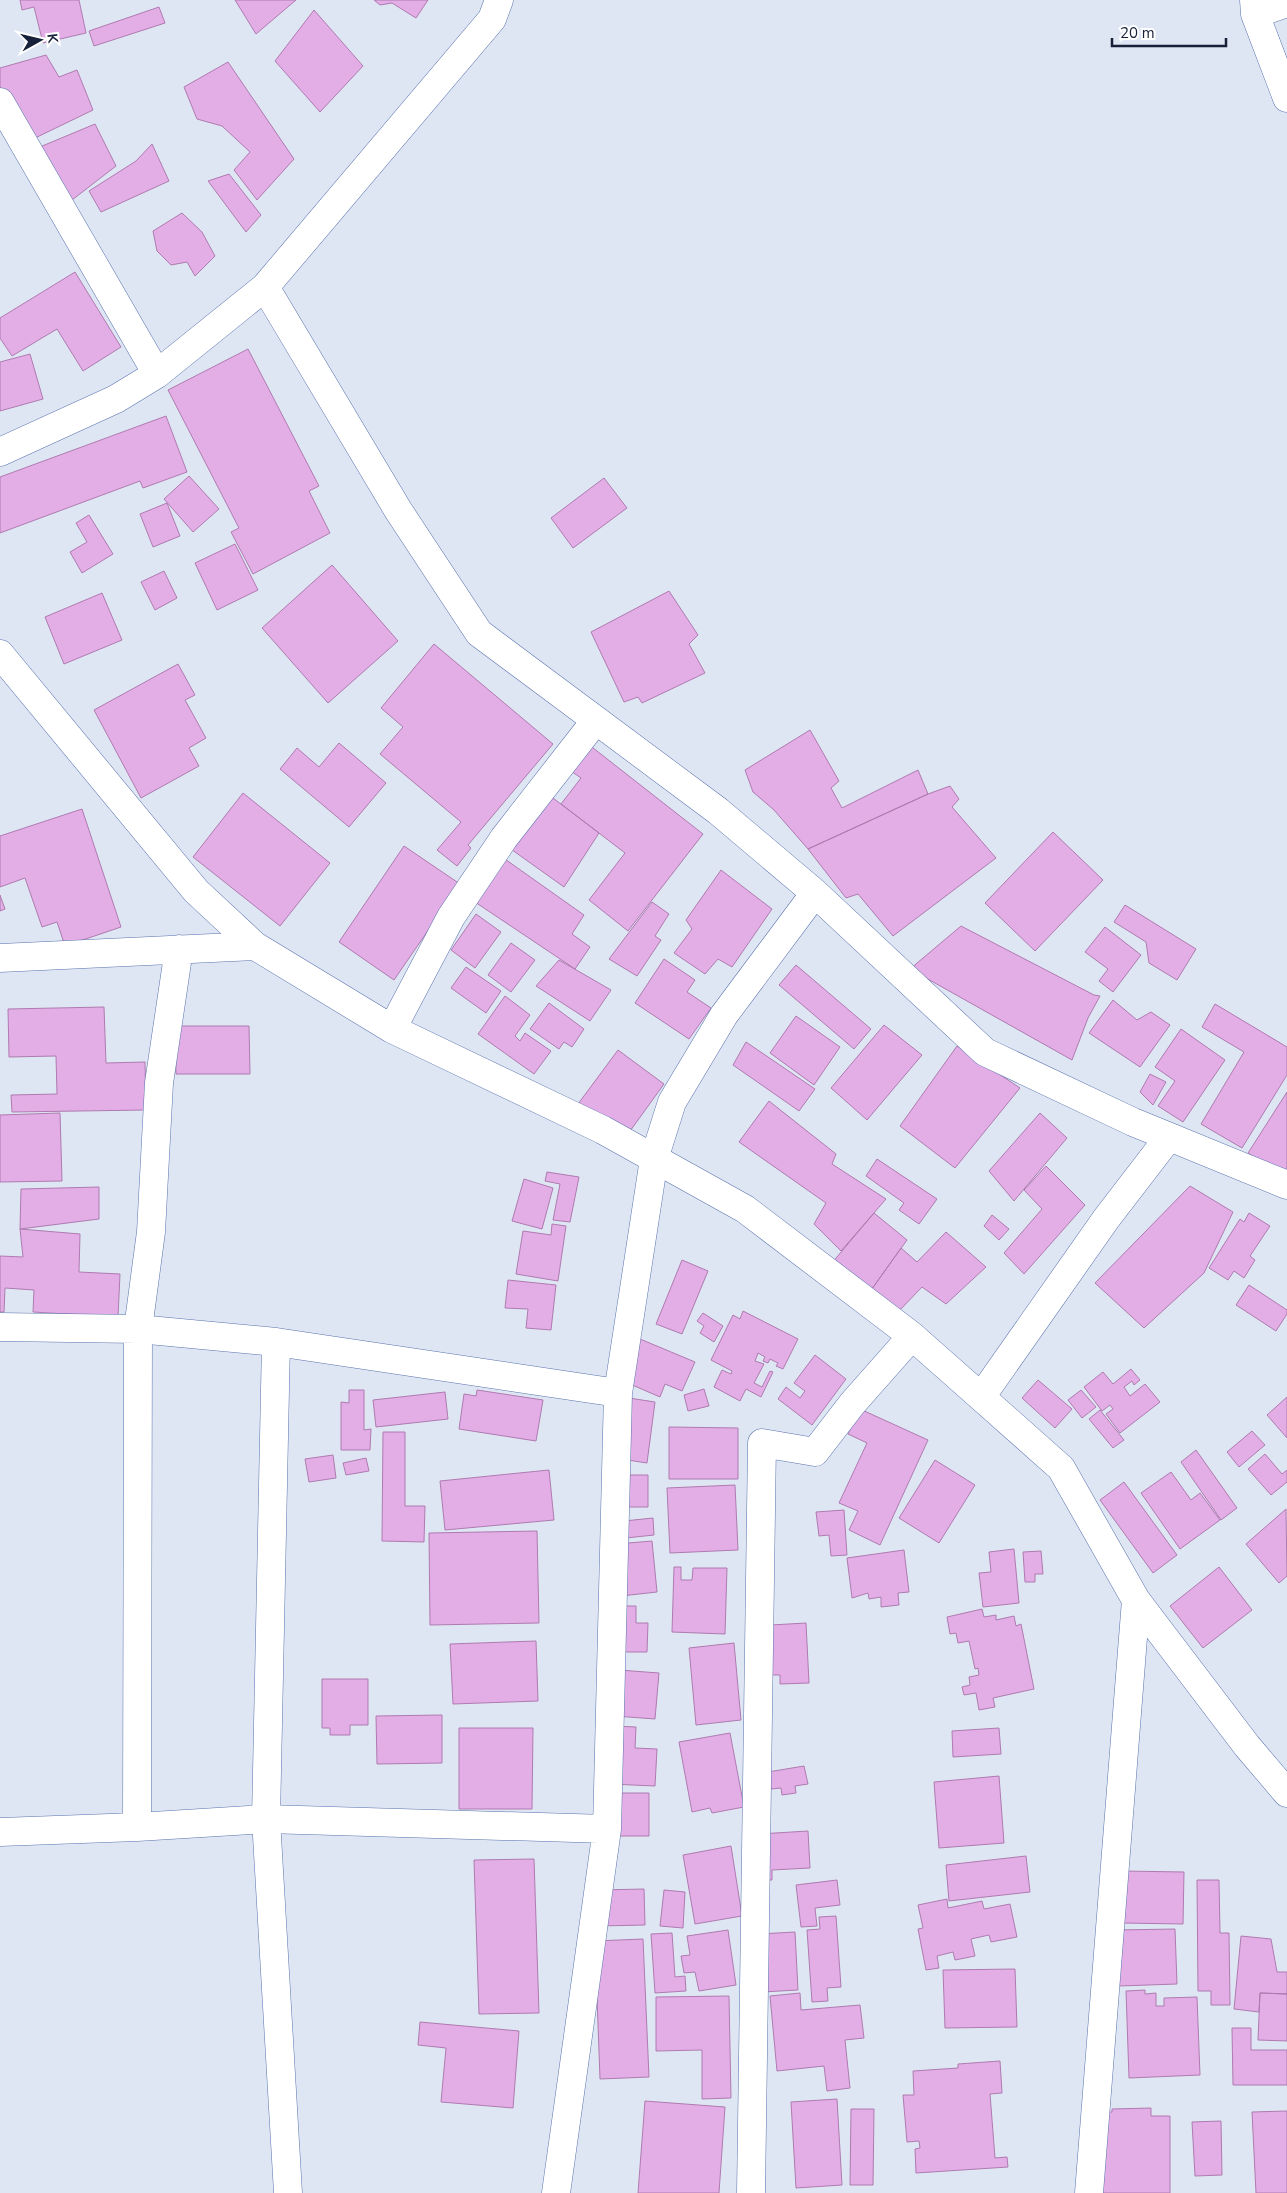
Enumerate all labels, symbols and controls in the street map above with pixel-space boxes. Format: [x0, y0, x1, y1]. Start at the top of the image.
north arrow [15, 15, 65, 65]
scale bar [1112, 15, 1226, 47]
text: 20 m [1120, 23, 1155, 43]
text: K [42, 32, 63, 45]

